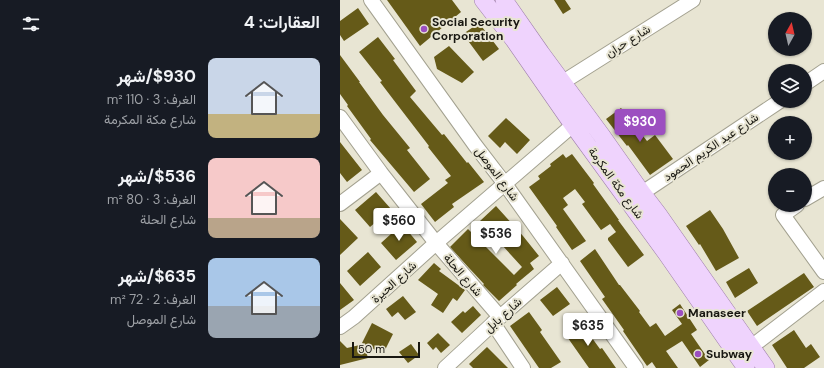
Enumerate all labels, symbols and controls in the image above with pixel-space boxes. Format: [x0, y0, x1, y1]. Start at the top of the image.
text: العقارات: 4 [244, 11, 320, 33]
north arrow [768, 12, 812, 56]
map controls [768, 12, 812, 212]
icon: filters [20, 13, 42, 35]
place label: Social Security Corporation [432, 14, 521, 44]
street label: شارع حران [603, 21, 654, 62]
marker: Social Security Corporation [419, 24, 429, 34]
button: layers [768, 64, 812, 108]
text: $930/شهر [117, 65, 196, 87]
icon: home [240, 74, 288, 122]
text: الغرف: 3 · 110 m² [107, 91, 196, 108]
pin: $930 [616, 109, 664, 143]
street label: شارع عبد الكريم الحمود [660, 109, 762, 186]
text: شارع مكة المكرمة [104, 111, 196, 128]
text: $930 [623, 113, 657, 130]
button: + [768, 116, 812, 160]
street label: شارع الموصل [471, 144, 523, 205]
street label: شارع مكة المكرمة [584, 144, 647, 223]
text: $536/شهر [118, 165, 196, 187]
button: − [768, 168, 812, 212]
icon: home [240, 174, 288, 222]
text: الغرف: 3 · 80 m² [107, 191, 196, 208]
pin: $560 [375, 208, 423, 242]
text: شارع الحلة [140, 211, 196, 228]
text: $560 [382, 212, 416, 229]
pin: $536 [472, 221, 520, 255]
text: $536 [480, 225, 512, 242]
street label: شارع الحلة [439, 250, 486, 300]
street label: شارع الحيرة [368, 257, 421, 307]
text: $635/شهر [118, 265, 196, 287]
icon: home [240, 274, 288, 322]
text: الغرف: 2 · 72 m² [110, 291, 196, 308]
street label: شارع بابل [481, 294, 526, 337]
place label: Manaseer [688, 305, 746, 321]
marker: Manaseer [675, 308, 685, 318]
text: شارع الموصل [127, 311, 196, 328]
pin: $635 [564, 313, 612, 347]
text: $635 [572, 317, 604, 334]
scale bar [352, 340, 420, 359]
text: 50 m [358, 342, 385, 356]
place label: Subway [706, 346, 753, 362]
marker: Subway [693, 349, 703, 359]

